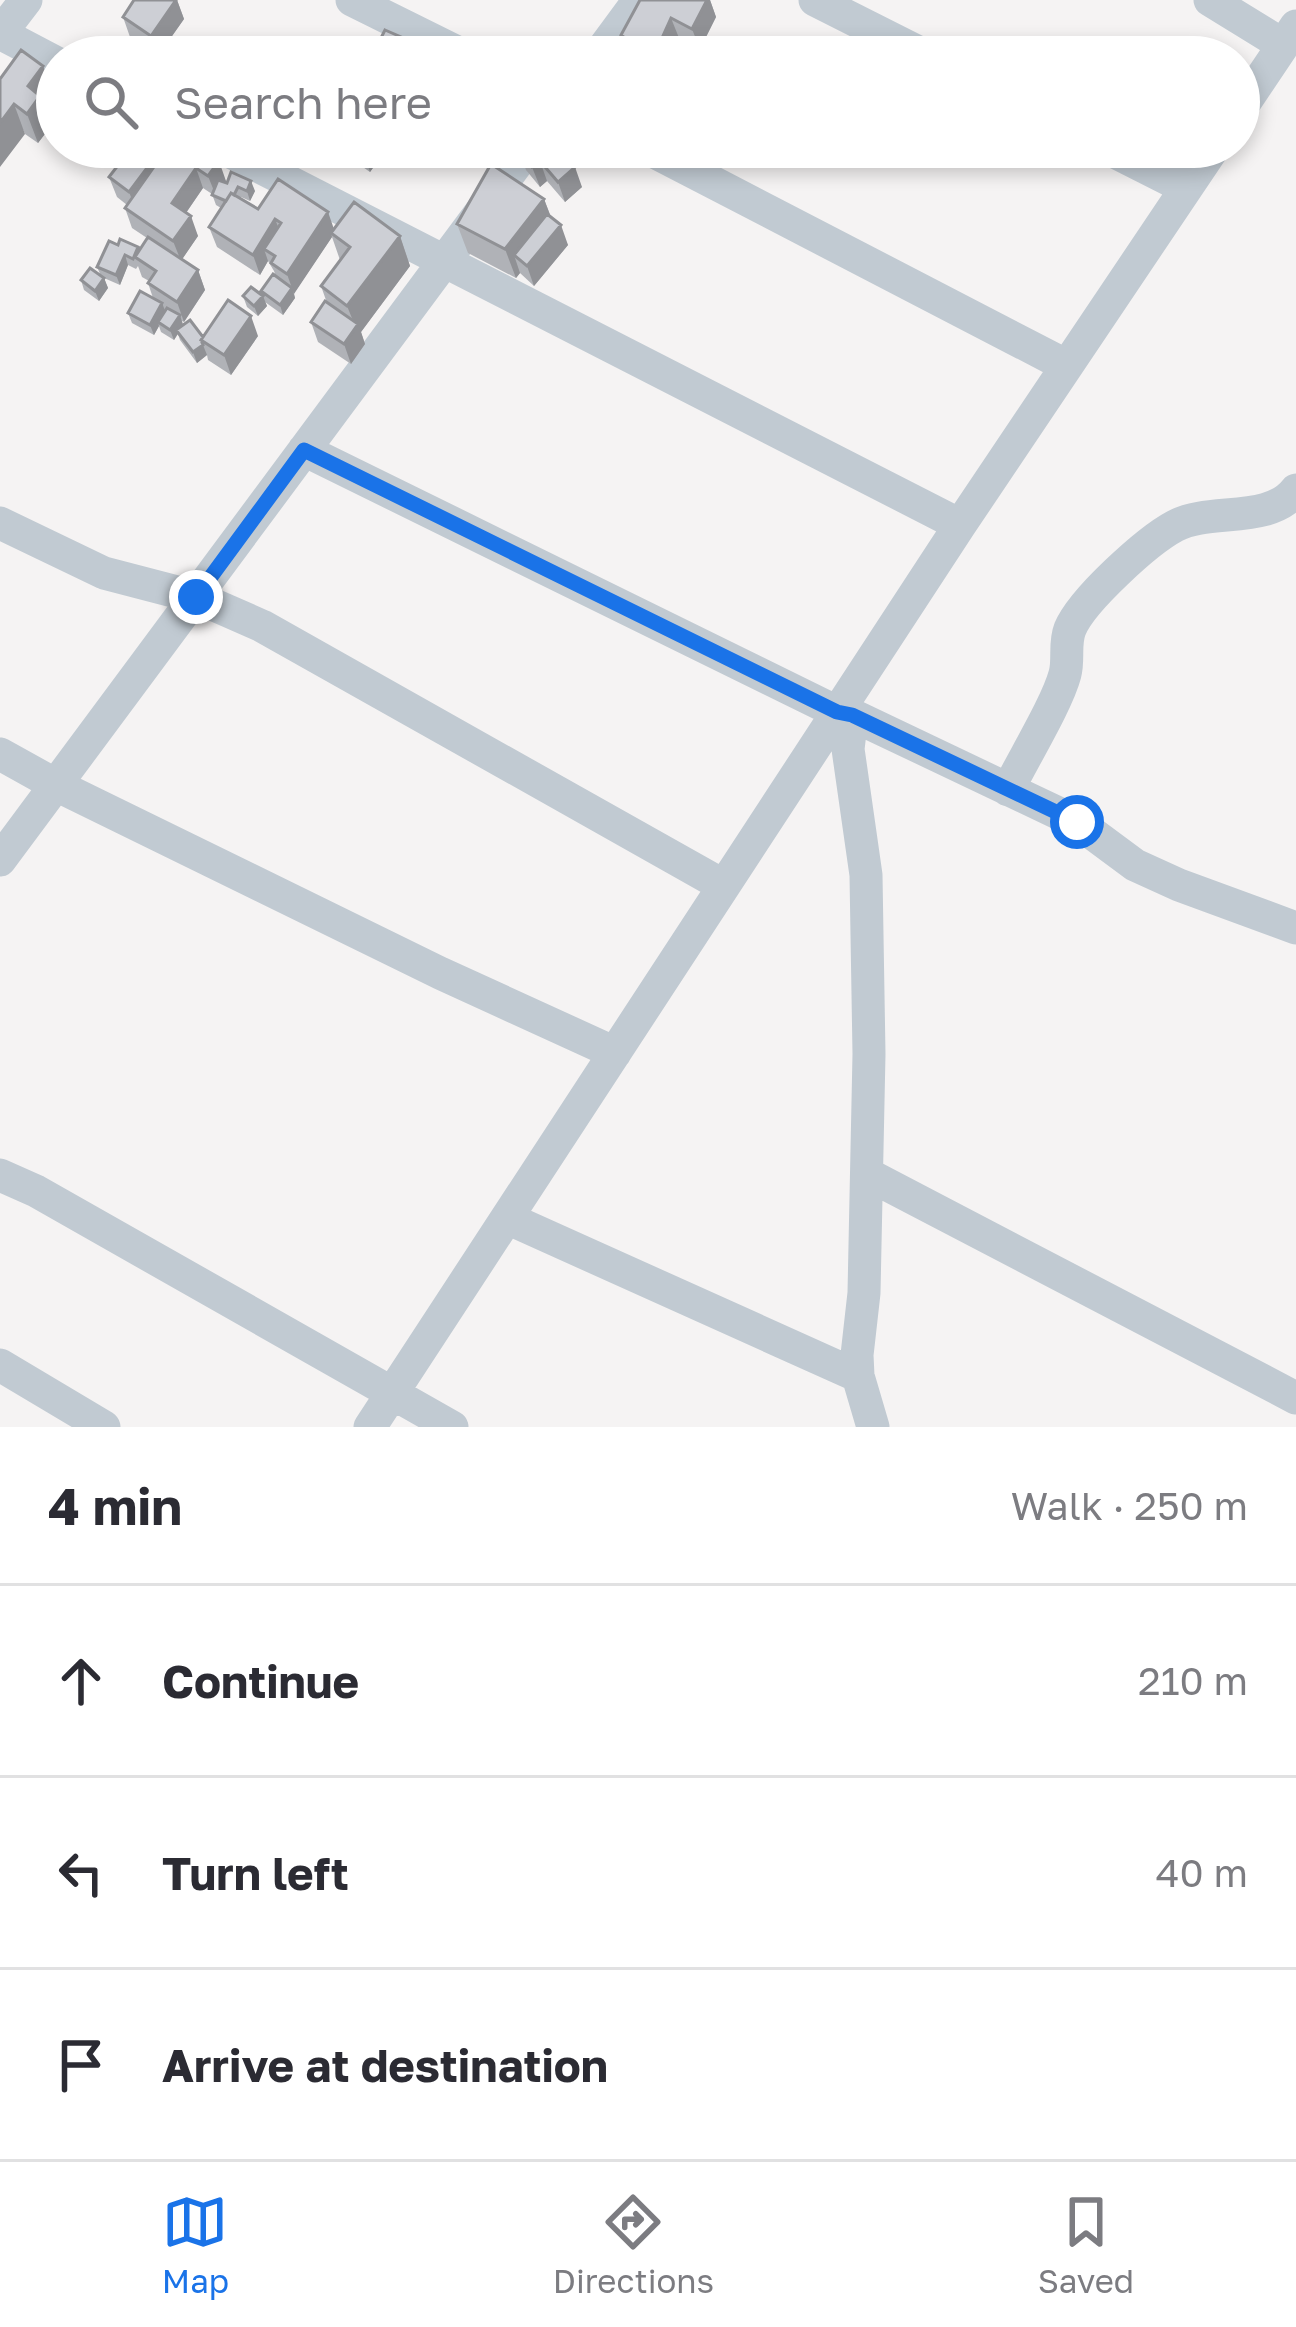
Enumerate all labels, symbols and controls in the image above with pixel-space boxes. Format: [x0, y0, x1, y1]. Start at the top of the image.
search box [36, 36, 1260, 168]
icon: search [78, 69, 144, 135]
text: Search here [174, 75, 432, 129]
route end [169, 570, 223, 624]
route start [1050, 795, 1104, 849]
text: 4 min [48, 1475, 182, 1536]
text: Walk · 250 m [1011, 1482, 1248, 1529]
icon: ahead [48, 1648, 114, 1714]
text: Continue [162, 1654, 359, 1708]
text: 210 m [1138, 1657, 1248, 1704]
icon: left [48, 1840, 114, 1906]
text: Turn left [162, 1846, 349, 1900]
text: 40 m [1156, 1849, 1248, 1896]
icon: arrive [48, 2032, 114, 2098]
text: Arrive at destination [162, 2038, 608, 2092]
tab: Map [162, 2189, 229, 2300]
tab: Directions [553, 2189, 714, 2300]
tab: Saved [1038, 2189, 1134, 2300]

